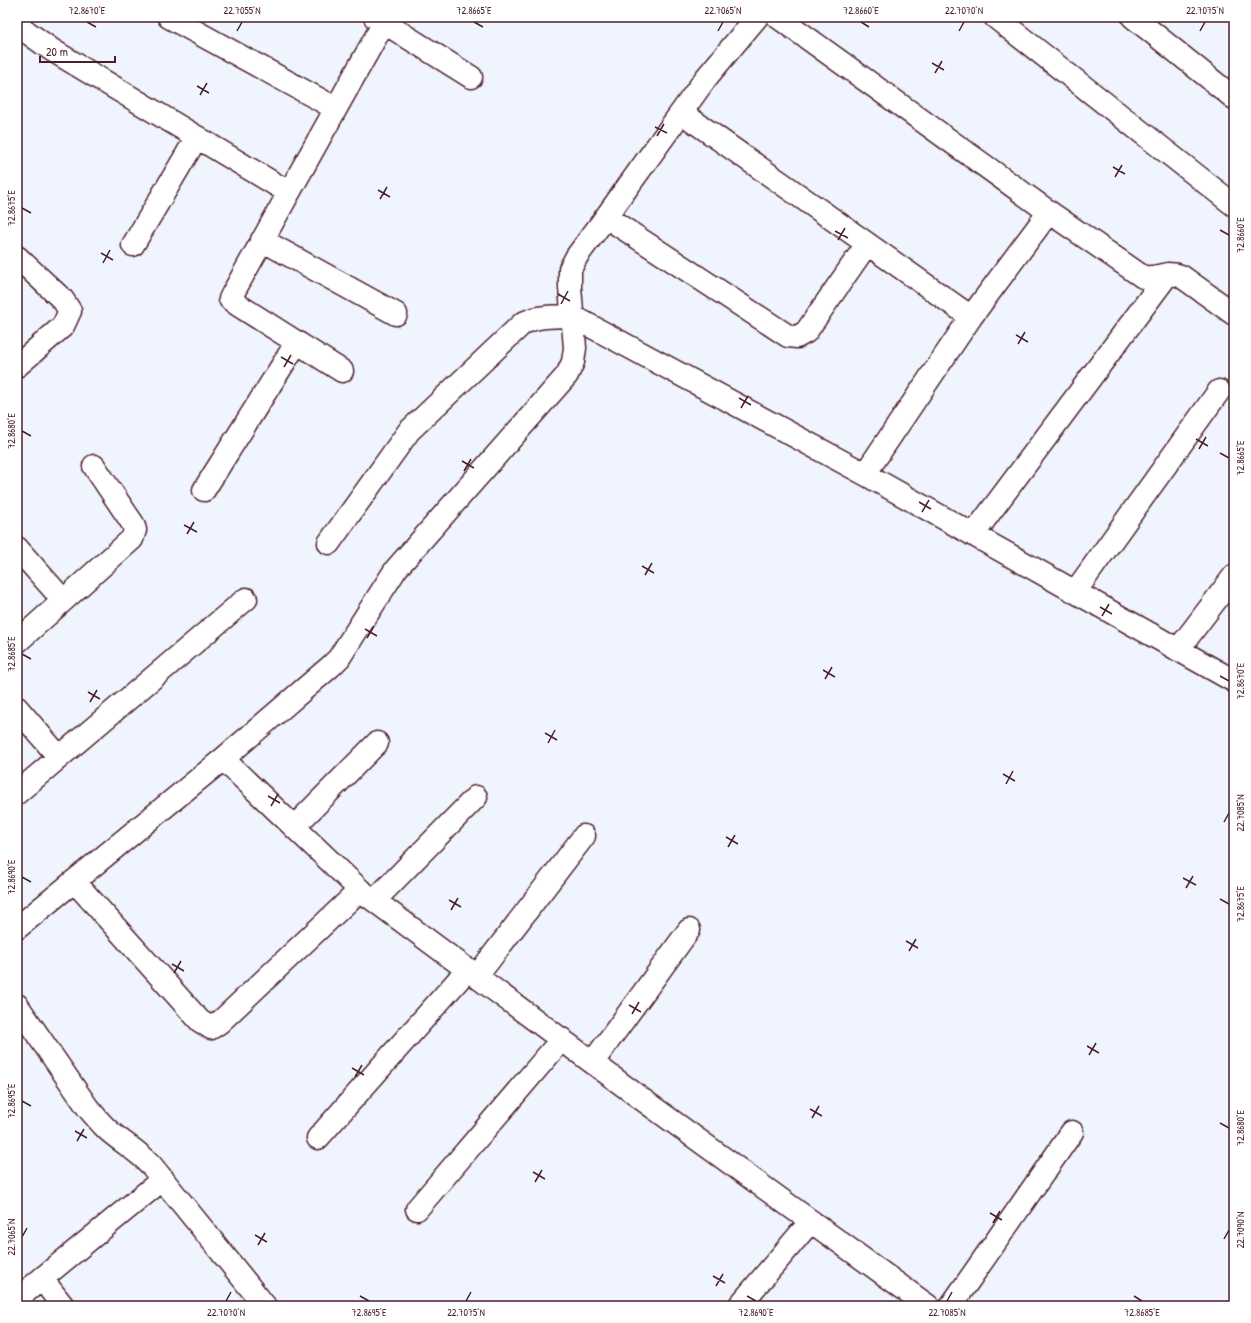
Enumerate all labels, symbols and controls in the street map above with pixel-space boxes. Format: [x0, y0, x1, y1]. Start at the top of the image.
text: 72.8670°E [69, 4, 106, 17]
text: 22.7055°N [223, 4, 261, 17]
text: 72.8665°E [456, 4, 492, 17]
text: 22.7065°N [705, 4, 741, 17]
text: 72.8660°E [843, 4, 879, 17]
text: 22.7070°N [945, 4, 983, 17]
text: 22.7075°N [1186, 4, 1224, 17]
scale bar [40, 38, 115, 64]
text: 20 m [46, 43, 68, 60]
text: 72.8675°E [5, 189, 18, 226]
text: 72.8660°E [1234, 217, 1247, 253]
text: 72.8680°E [5, 413, 18, 449]
text: 72.8665°E [1234, 440, 1247, 476]
text: 72.8685°E [5, 636, 18, 672]
text: 72.8670°E [1234, 662, 1247, 699]
text: 22.7085°N [1234, 794, 1247, 832]
text: 72.8690°E [5, 859, 18, 894]
text: 72.8675°E [1234, 885, 1247, 922]
text: 72.8695°E [5, 1083, 18, 1118]
text: 72.8680°E [1234, 1110, 1247, 1146]
text: 22.7090°N [1234, 1212, 1247, 1248]
text: 22.7065°N [5, 1219, 18, 1255]
text: 22.7070°N [207, 1306, 245, 1319]
text: 72.8695°E [352, 1306, 387, 1319]
text: 22.7075°N [447, 1306, 485, 1319]
text: 72.8690°E [739, 1306, 774, 1319]
text: 22.7085°N [928, 1306, 966, 1319]
text: 72.8685°E [1124, 1306, 1160, 1319]

